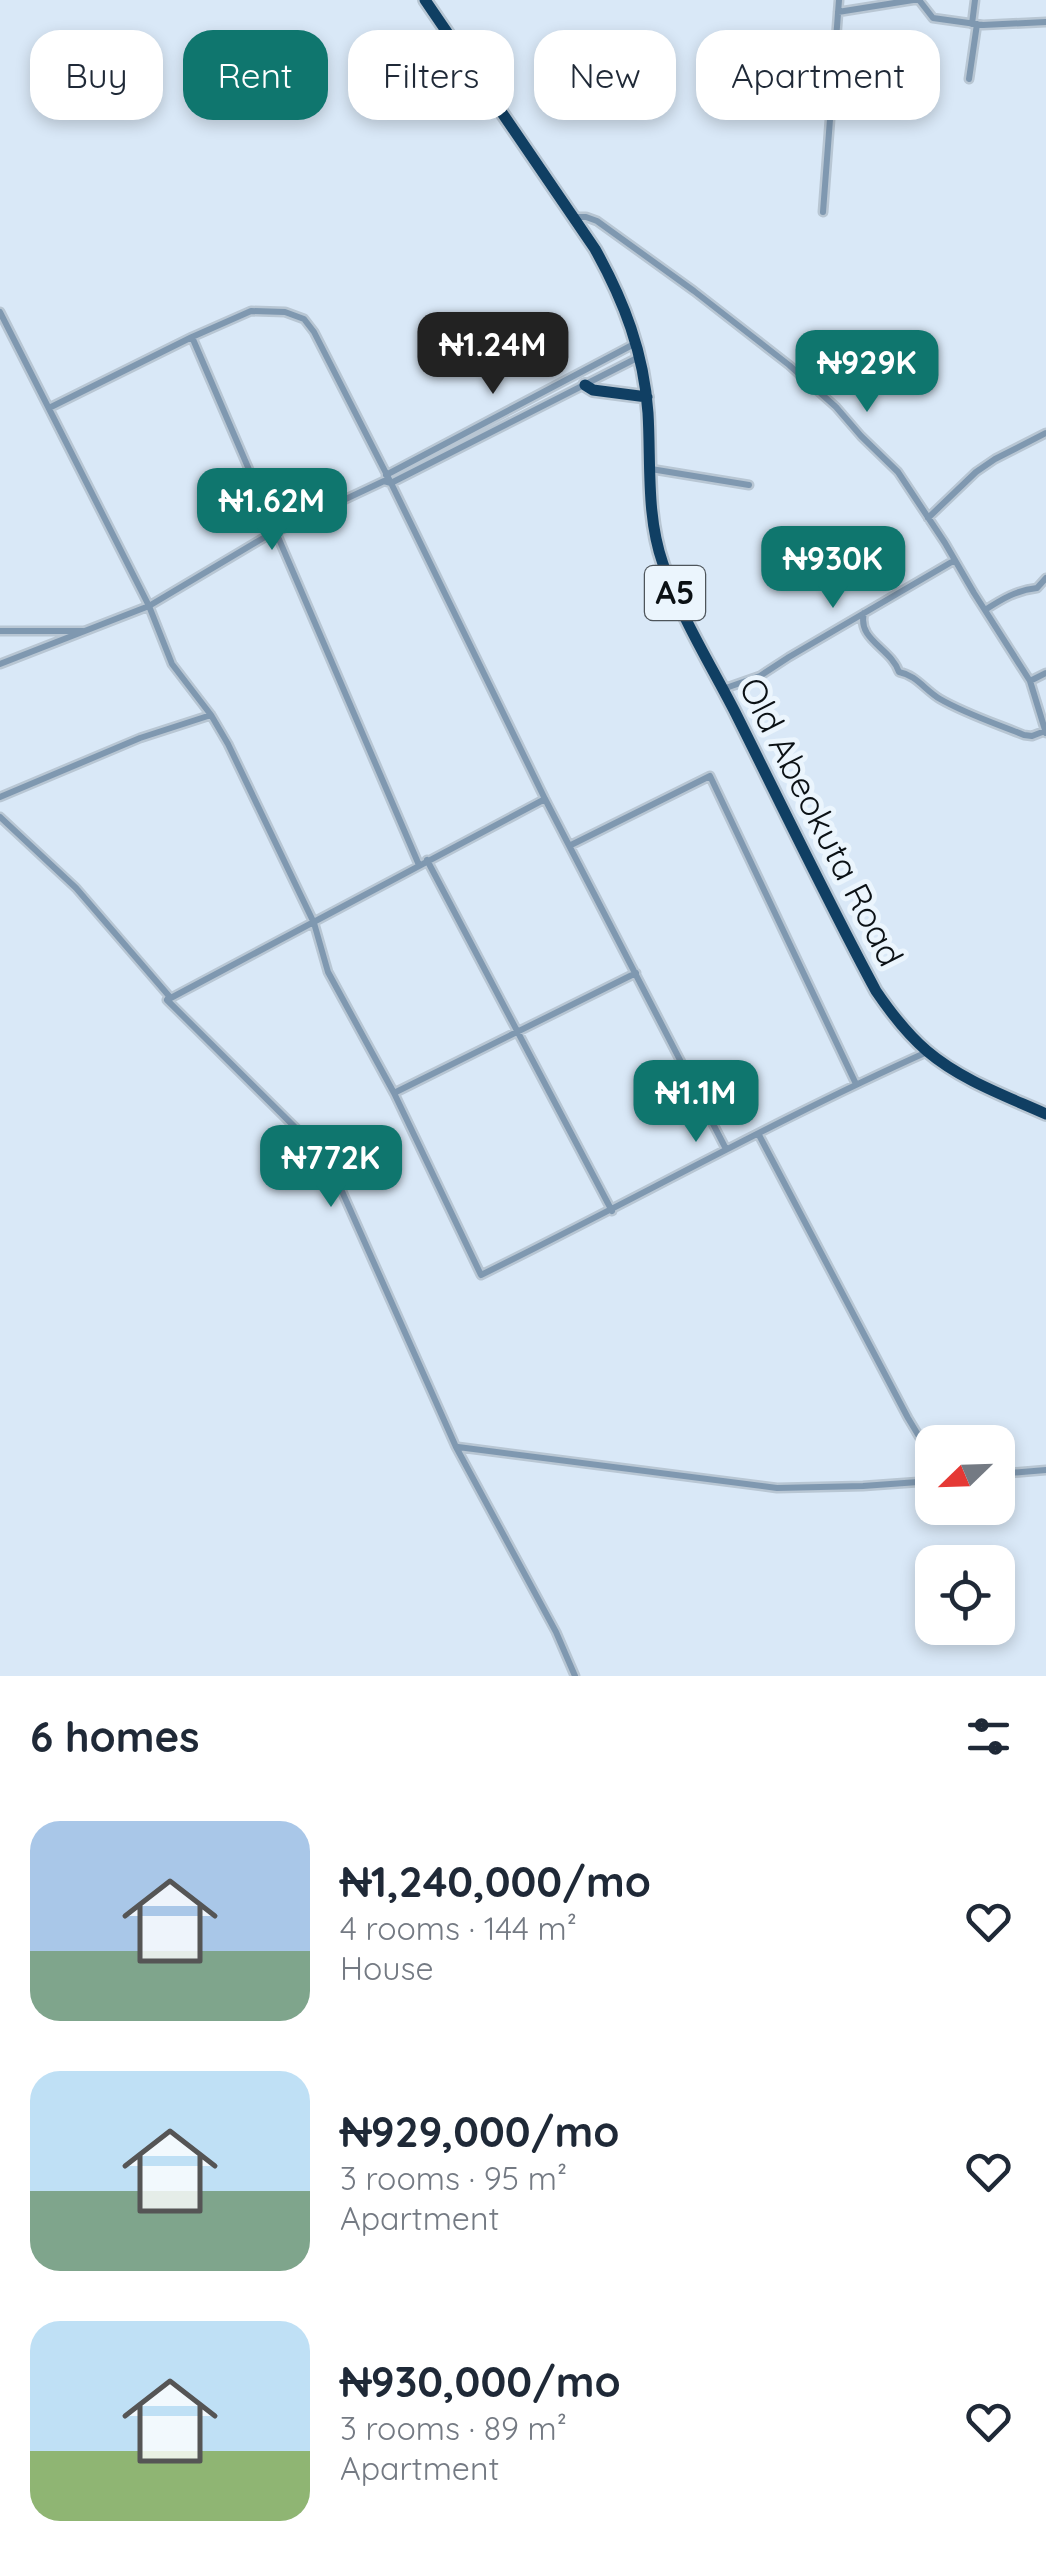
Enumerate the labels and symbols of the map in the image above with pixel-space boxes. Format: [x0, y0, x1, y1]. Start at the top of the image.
pin: ₦1.24M [412, 312, 574, 397]
pin: ₦929K [797, 330, 937, 415]
pin: ₦1.62M [191, 468, 353, 553]
pin: ₦930K [763, 526, 903, 611]
road number: A5 [645, 566, 705, 620]
street label: Old Abeokuta Road [730, 670, 914, 973]
pin: ₦1.1M [626, 1060, 766, 1145]
pin: ₦772K [261, 1125, 401, 1210]
north arrow [915, 1425, 1015, 1525]

